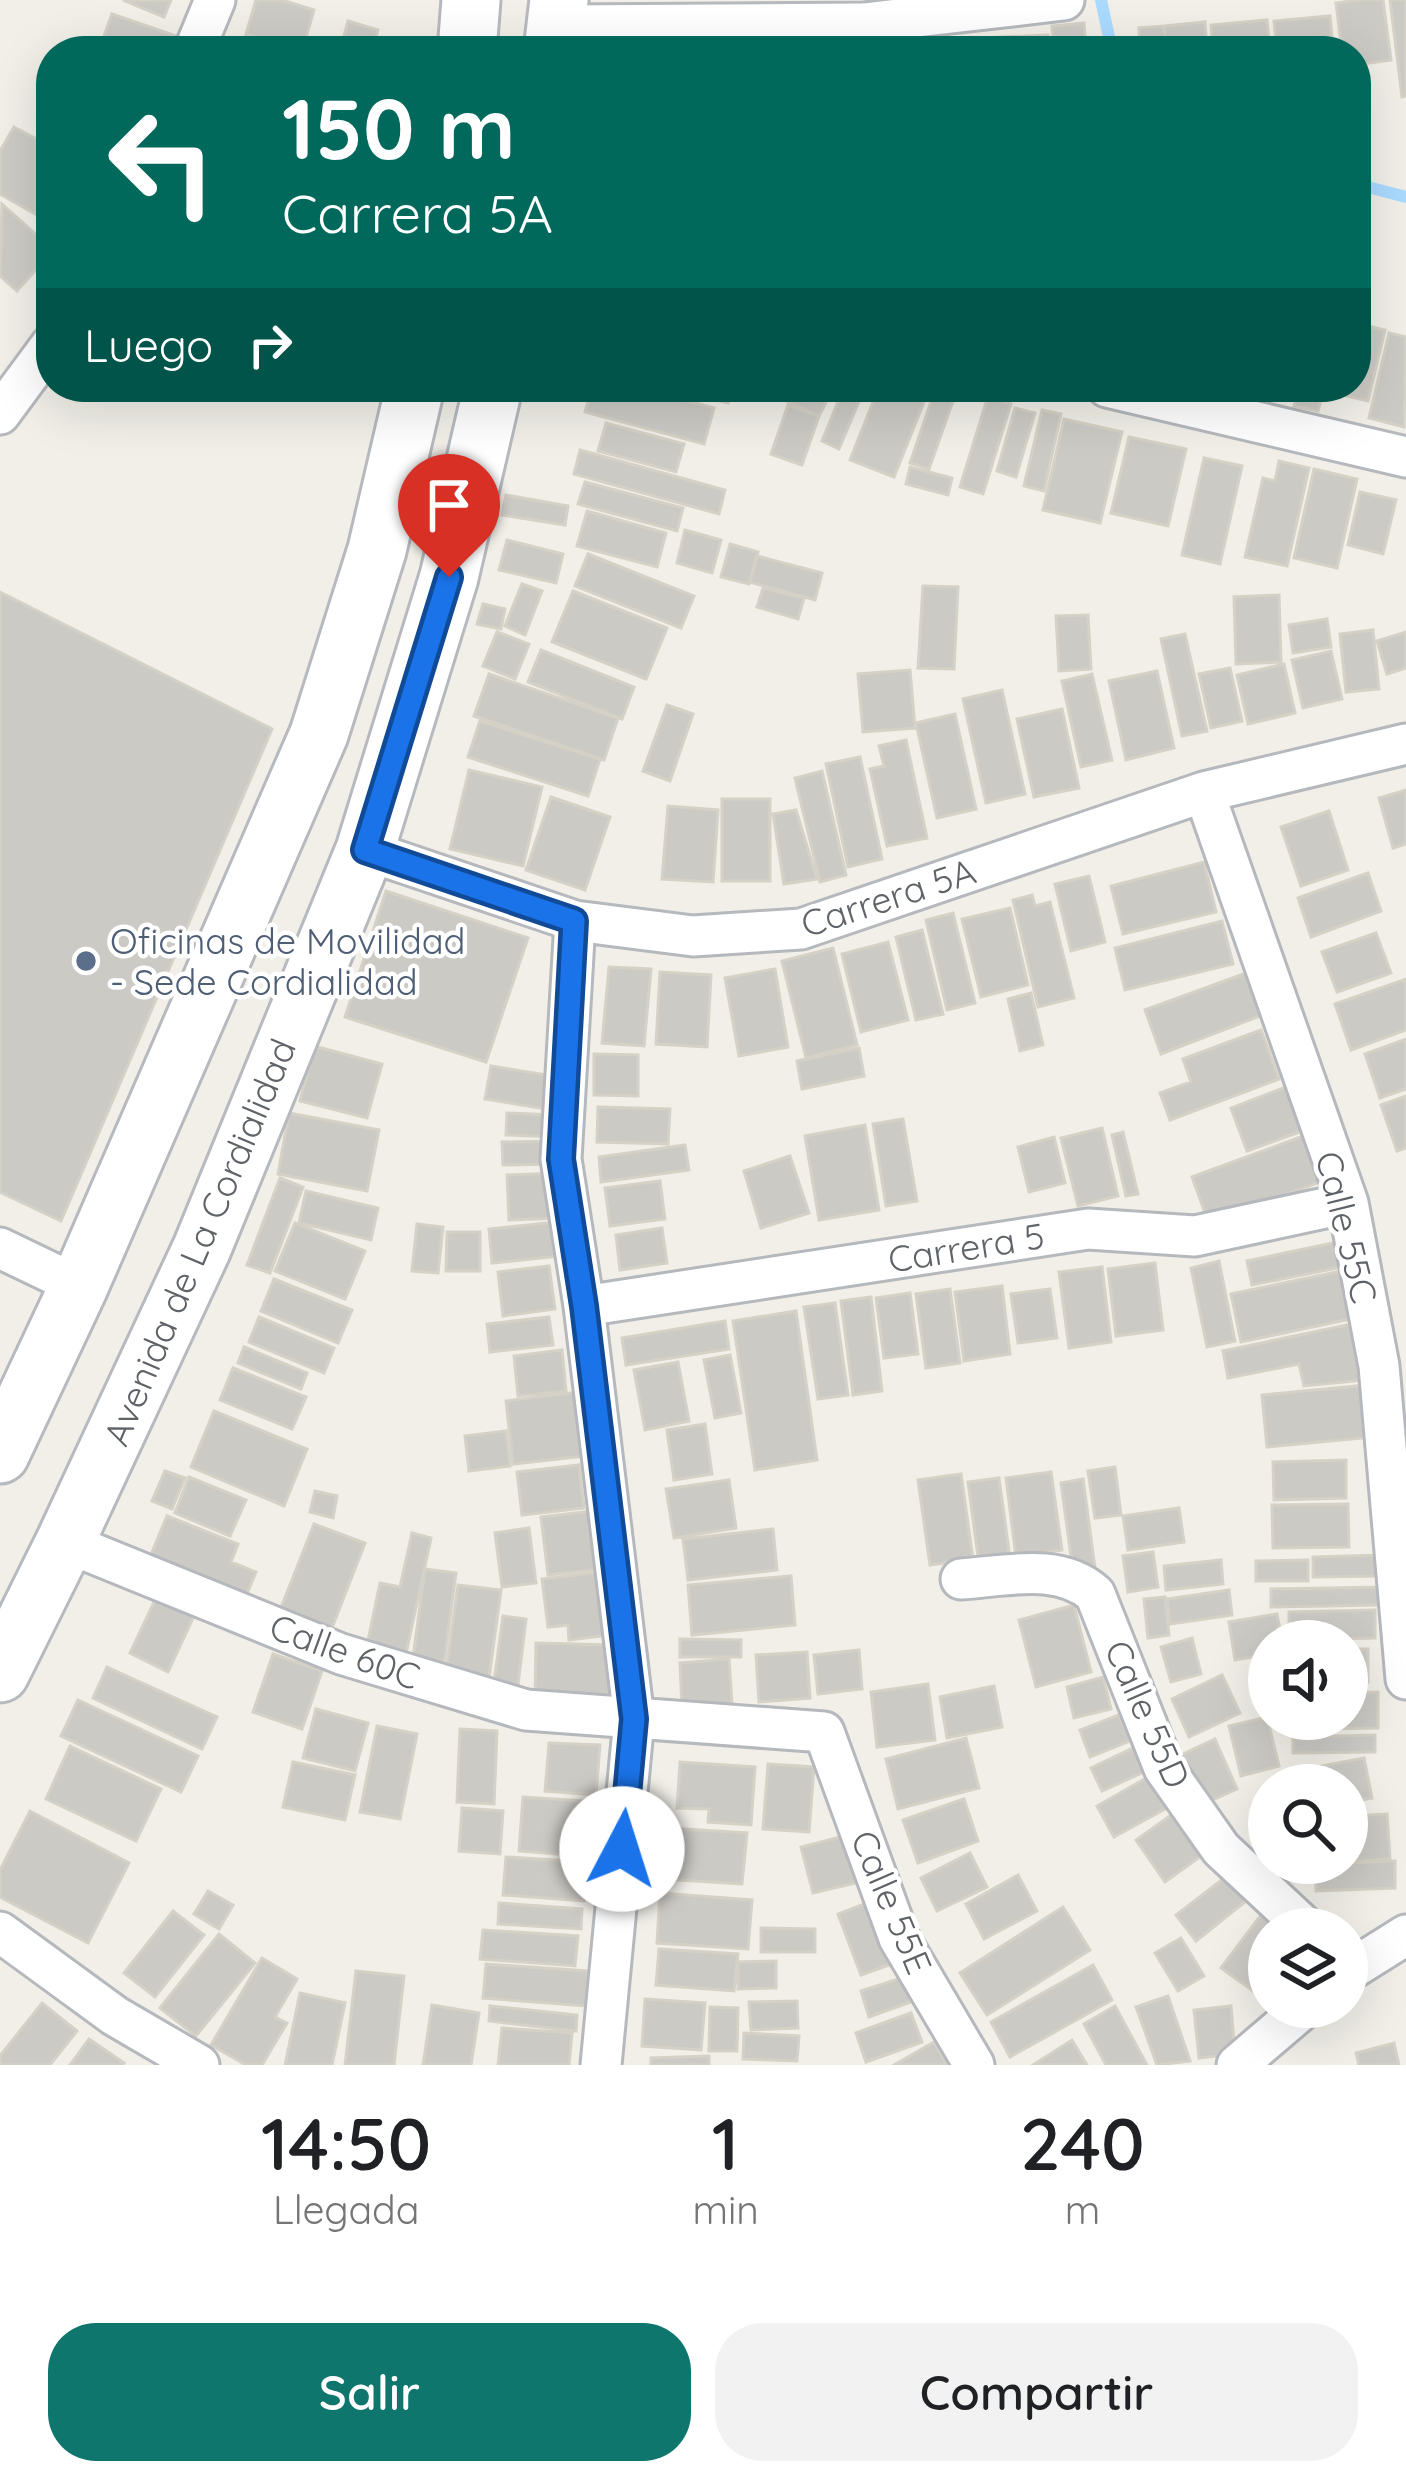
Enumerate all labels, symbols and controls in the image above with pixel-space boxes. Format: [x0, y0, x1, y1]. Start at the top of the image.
text: 150 m [282, 75, 516, 180]
icon: left [84, 84, 240, 240]
text: Carrera 5A [282, 179, 553, 247]
icon: right [237, 312, 303, 378]
text: Luego [84, 317, 213, 373]
pin [398, 454, 500, 577]
icon: arrive [416, 472, 482, 538]
street label: Carrera 5A [795, 848, 981, 946]
place label: Oficinas de Movilidad - Sede Cordialidad [110, 918, 465, 1004]
marker: Oficinas de Movilidad - Sede Cordialidad [73, 948, 99, 974]
street label: Avenida de La Cordialidad [93, 1032, 305, 1452]
street label: Calle 55C [1306, 1147, 1388, 1307]
street label: Carrera 5 [885, 1212, 1047, 1282]
street label: Calle 60C [264, 1603, 426, 1699]
map controls [1248, 1620, 1368, 2028]
button: sound [1248, 1620, 1368, 1740]
street label: Calle 55D [1096, 1633, 1200, 1795]
button: search [1248, 1764, 1368, 1884]
position arrow [559, 1786, 685, 1912]
street label: Calle 55E [842, 1824, 942, 1980]
button: layers [1248, 1908, 1368, 2028]
text: 14:50 [261, 2098, 431, 2188]
text: 1 [712, 2098, 739, 2188]
text: 240 [1020, 2098, 1145, 2188]
text: Llegada [273, 2185, 419, 2234]
text: min [692, 2185, 759, 2234]
text: m [1065, 2185, 1100, 2234]
button: Salir [48, 2323, 691, 2461]
button: Compartir [715, 2323, 1358, 2461]

